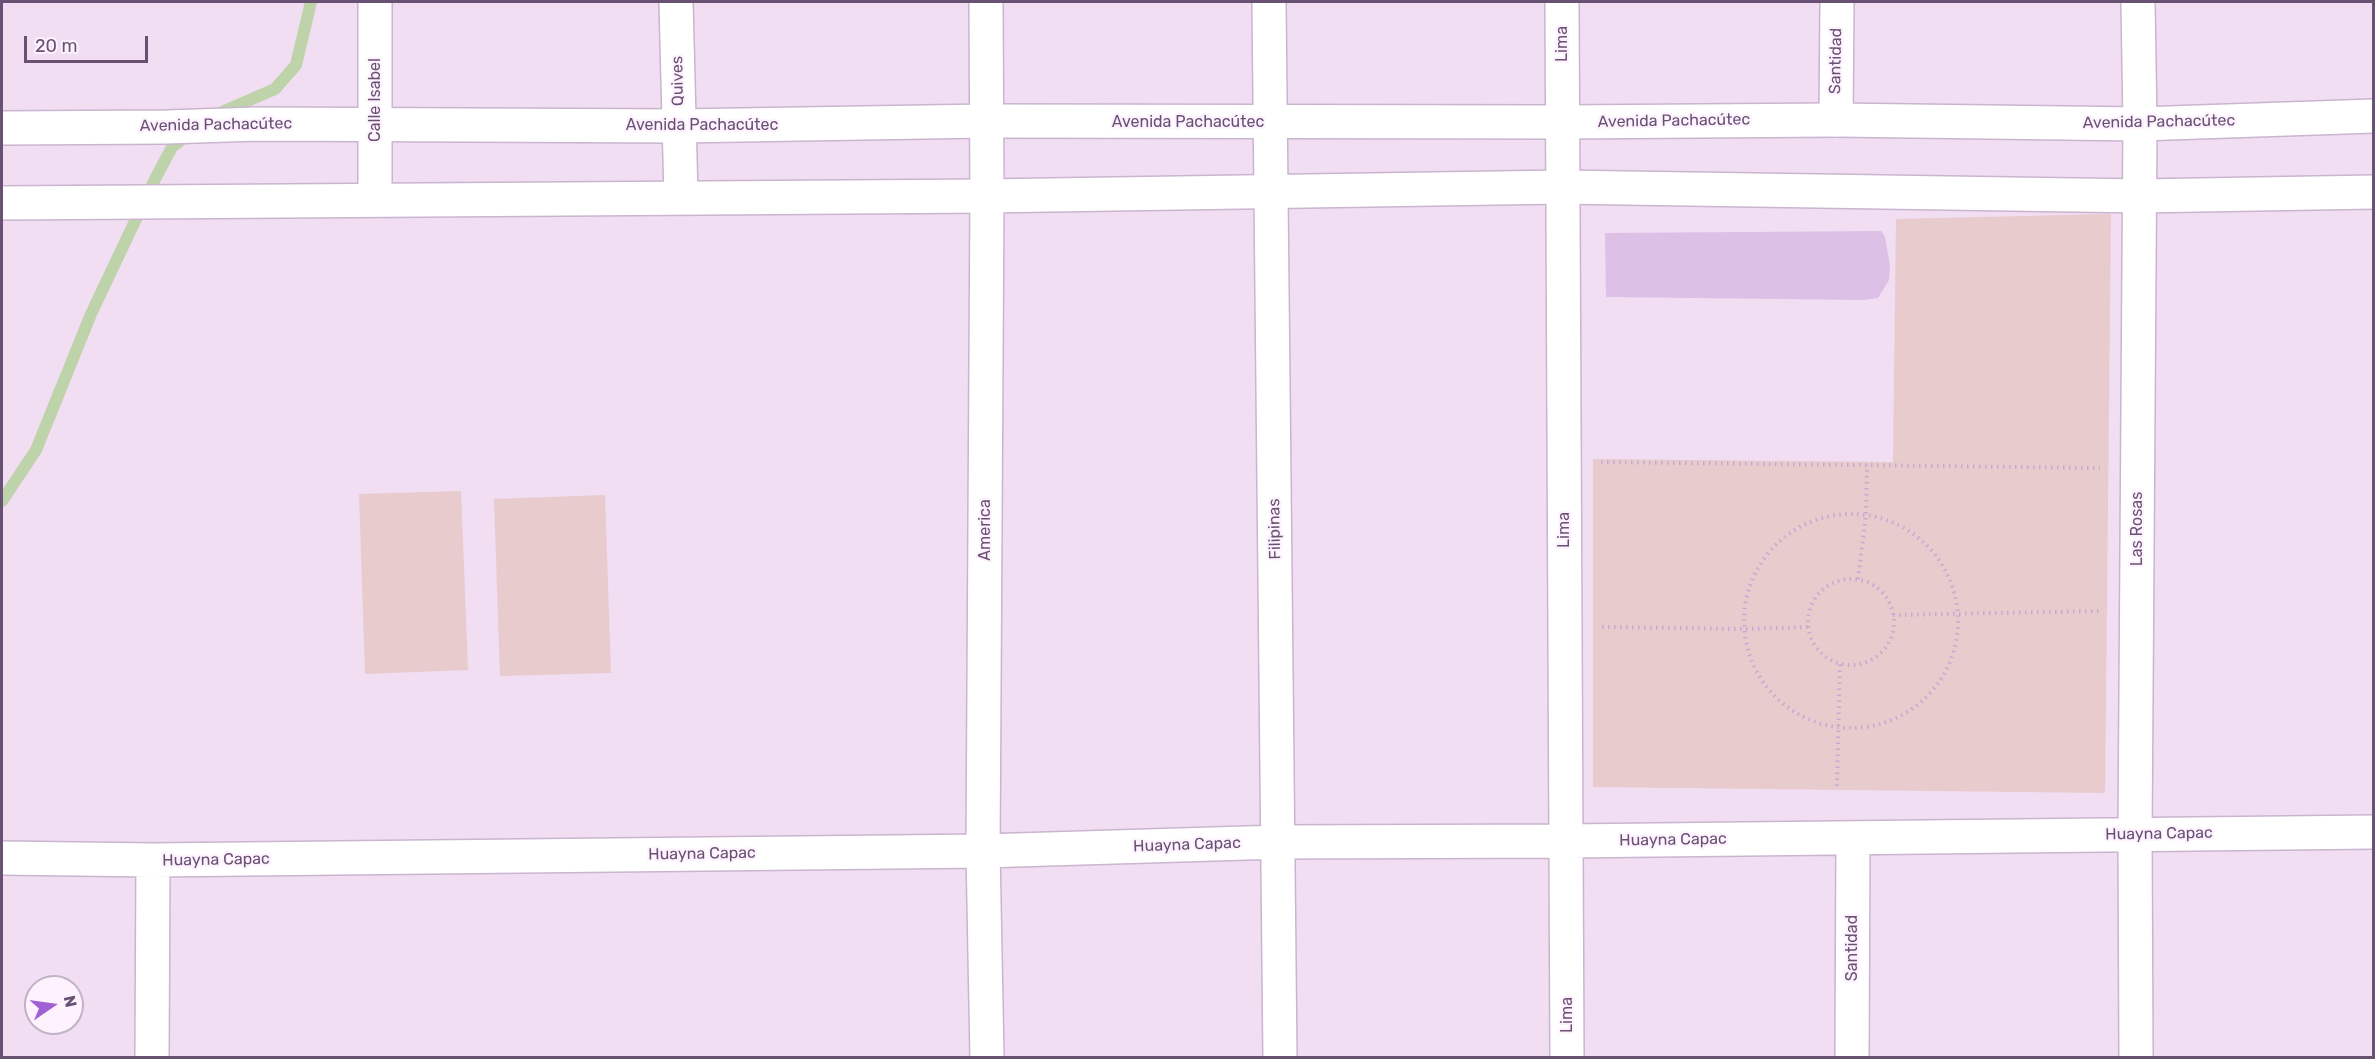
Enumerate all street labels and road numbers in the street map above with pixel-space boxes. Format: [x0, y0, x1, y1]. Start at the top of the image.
street label: Lima [1552, 26, 1572, 62]
street label: Santidad [1826, 28, 1846, 94]
street label: Quives [668, 56, 688, 106]
street label: Calle Isabel [365, 58, 385, 142]
street label: Avenida Pachacútec [1598, 110, 1750, 132]
street label: Avenida Pachacútec [2083, 111, 2235, 133]
street label: Avenida Pachacútec [1112, 112, 1264, 132]
street label: Avenida Pachacútec [140, 114, 292, 136]
street label: Avenida Pachacútec [626, 115, 778, 135]
street label: Las Rosas [2127, 492, 2147, 566]
street label: Filipinas [1265, 498, 1285, 560]
street label: America [975, 499, 995, 561]
street label: Lima [1554, 512, 1574, 548]
street label: Huayna Capac [2105, 823, 2213, 845]
street label: Huayna Capac [1619, 829, 1727, 851]
street label: Huayna Capac [1133, 834, 1241, 856]
street label: Huayna Capac [648, 843, 756, 865]
street label: Huayna Capac [162, 849, 270, 871]
street label: Santidad [1842, 915, 1862, 981]
street label: Lima [1557, 997, 1577, 1033]

